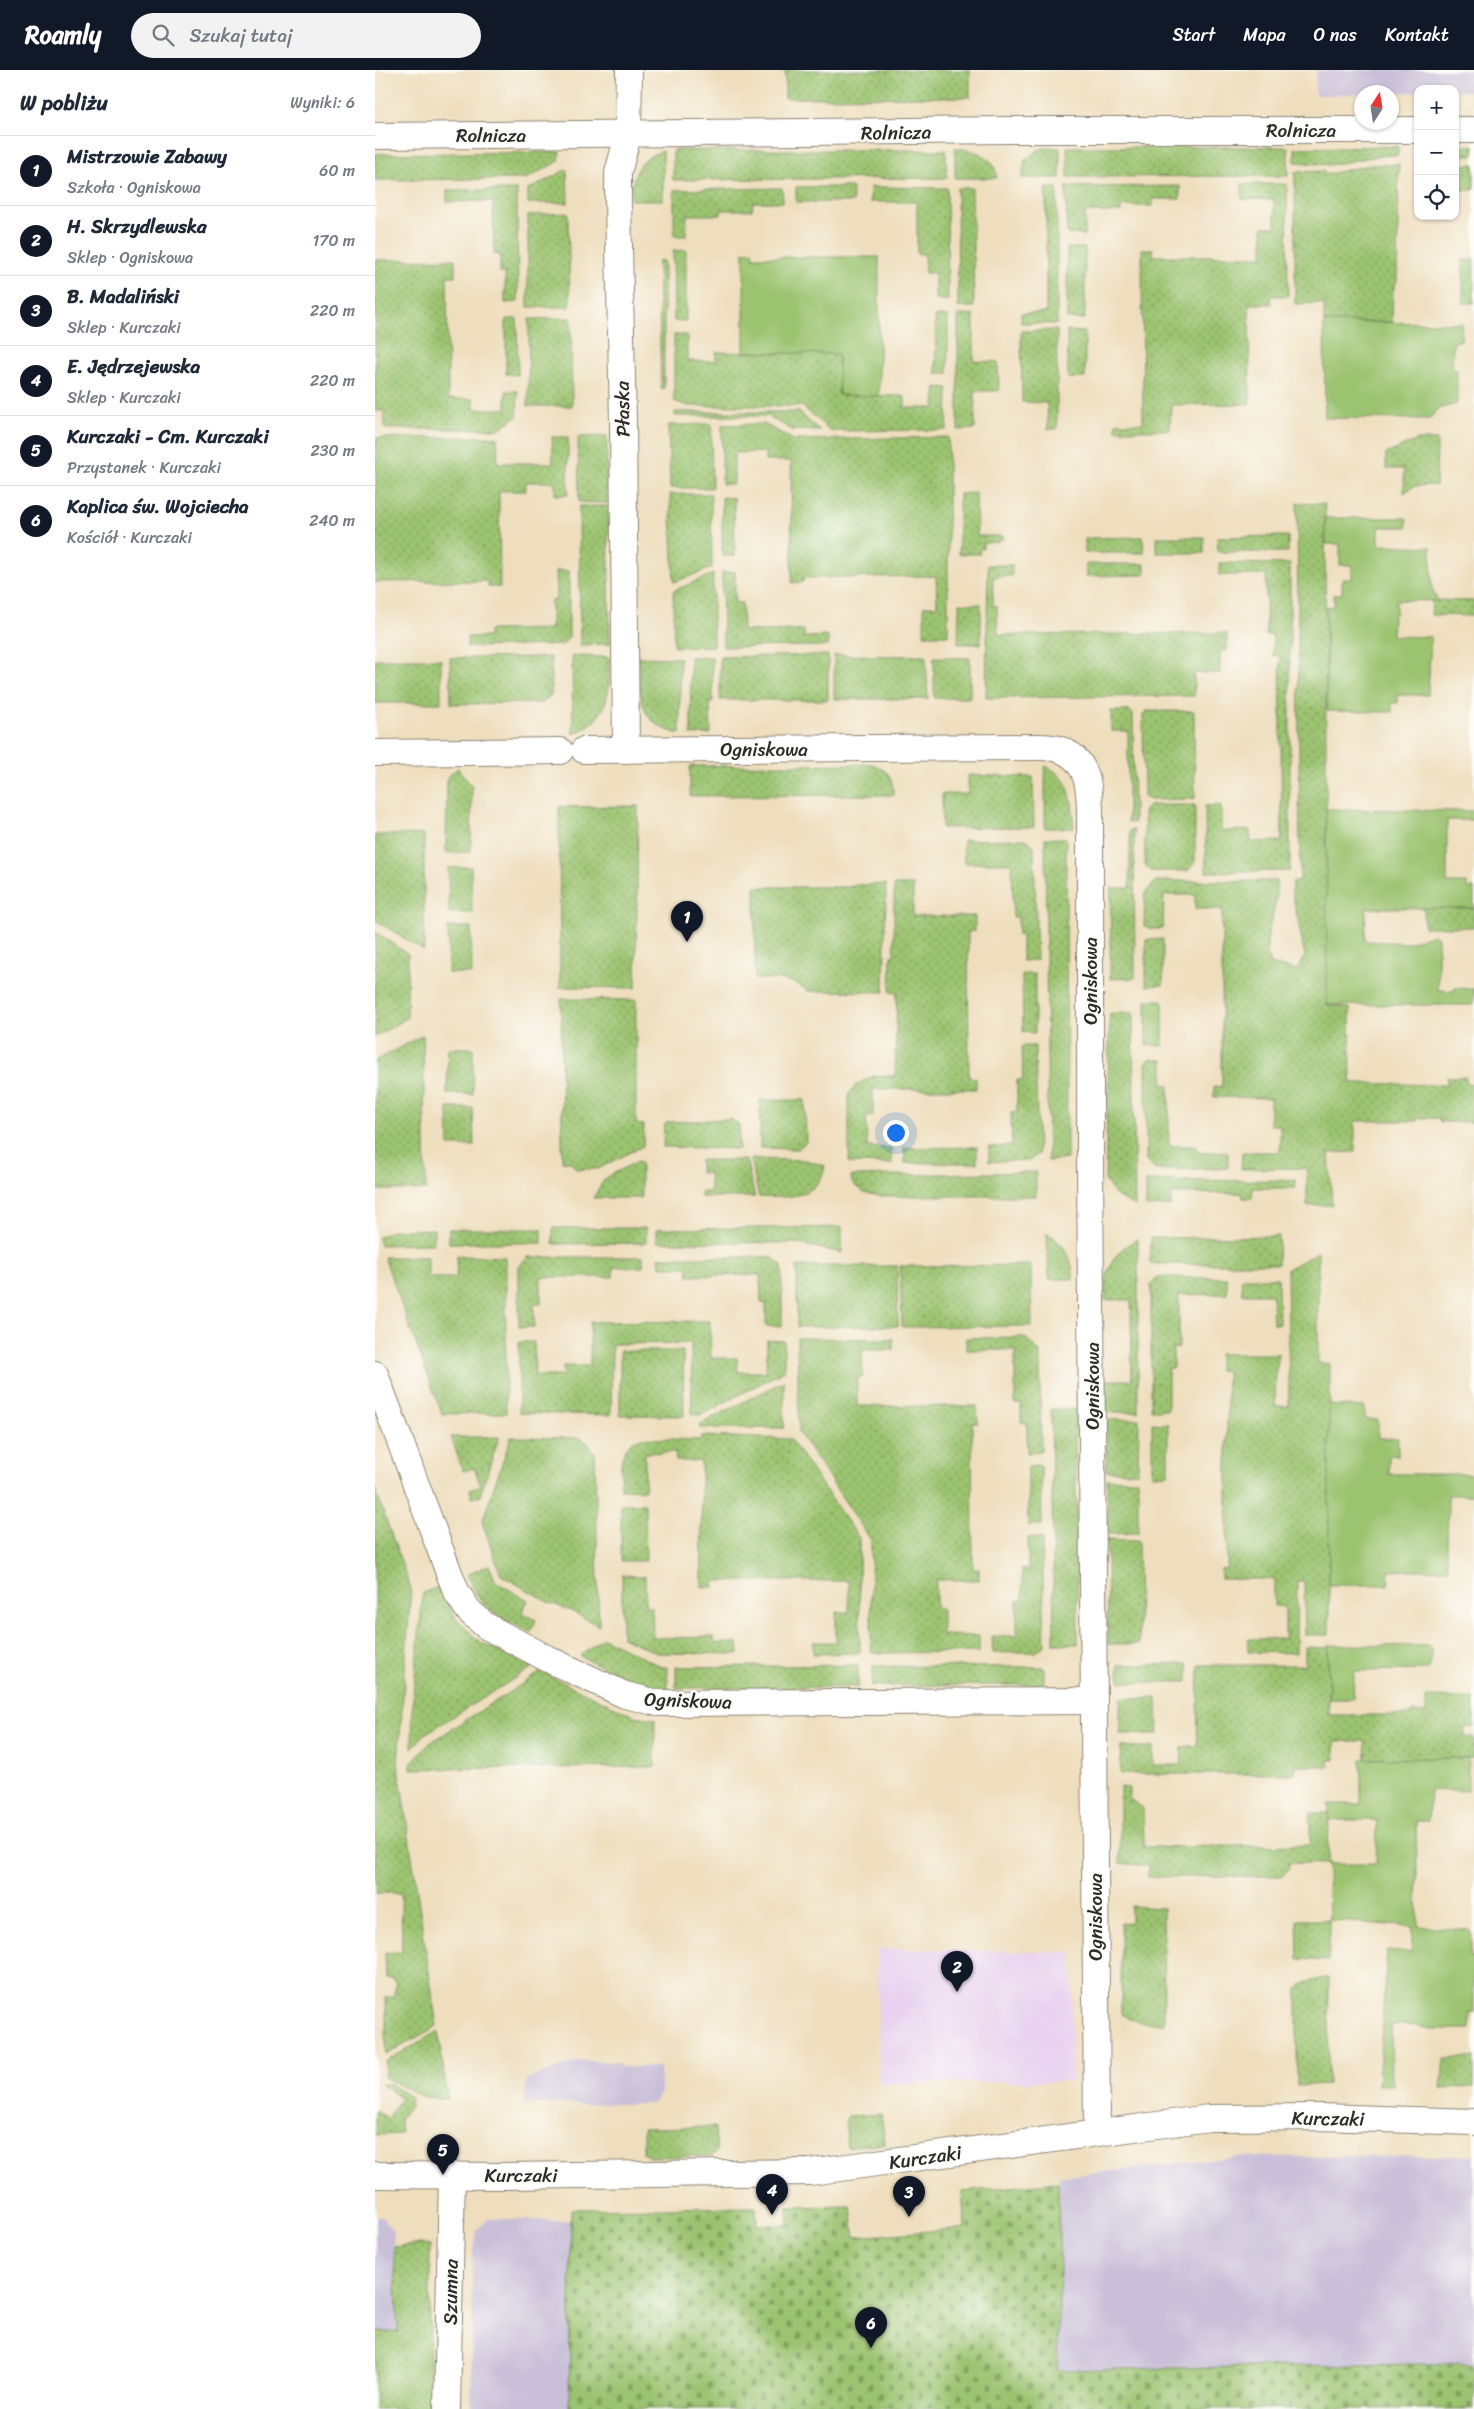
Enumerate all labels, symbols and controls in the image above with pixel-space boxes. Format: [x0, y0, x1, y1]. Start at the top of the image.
search box [131, 13, 481, 58]
text: Roamly [25, 14, 101, 56]
text: Szukaj tutaj [189, 19, 293, 52]
text: Start [1172, 19, 1215, 51]
text: Mapa [1243, 19, 1286, 51]
text: O nas [1314, 19, 1357, 51]
text: Kontakt [1385, 19, 1449, 51]
icon: search [149, 21, 177, 49]
text: W pobliżu [20, 84, 108, 122]
north arrow [1354, 85, 1399, 130]
map controls [1414, 85, 1459, 220]
button: + [1414, 85, 1459, 130]
text: Wyniki: 6 [290, 88, 355, 117]
street label: Rolnicza [1266, 114, 1337, 147]
street label: Rolnicza [861, 115, 932, 150]
street label: Rolnicza [456, 119, 527, 152]
button: − [1414, 130, 1459, 175]
text: Mistrzowie Zabawy [67, 140, 227, 173]
text: 1 [33, 156, 39, 185]
text: 60 m [319, 156, 355, 185]
text: Szkoła · Ogniskowa [67, 173, 201, 202]
button: locate [1414, 175, 1459, 220]
text: H. Skrzydlewska [67, 210, 207, 243]
text: 2 [31, 226, 41, 255]
text: 170 m [312, 226, 355, 255]
text: Sklep · Ogniskowa [67, 243, 193, 272]
text: B. Madaliński [67, 280, 179, 313]
text: 3 [32, 296, 40, 325]
text: 220 m [310, 296, 355, 325]
text: Sklep · Kurczaki [67, 313, 181, 342]
text: E. Jędrzejewska [67, 350, 200, 383]
text: 4 [31, 366, 41, 395]
text: 220 m [310, 366, 355, 395]
street label: Płaska [606, 380, 639, 437]
text: Sklep · Kurczaki [67, 383, 181, 412]
text: Kurczaki - Cm. Kurczaki [67, 420, 269, 453]
text: 5 [31, 436, 41, 465]
text: 230 m [310, 436, 355, 465]
text: Przystanek · Kurczaki [67, 453, 221, 482]
text: Kaplica św. Wojciecha [67, 490, 249, 523]
text: 6 [31, 506, 41, 535]
text: 240 m [309, 506, 355, 535]
text: Kościół · Kurczaki [67, 523, 192, 552]
street label: Ogniskowa [720, 733, 808, 766]
pin: 1 [671, 901, 703, 942]
street label: Ogniskowa [1074, 937, 1107, 1025]
your location [883, 1120, 909, 1146]
street label: Ogniskowa [1076, 1342, 1109, 1430]
street label: Ogniskowa [644, 1682, 733, 1719]
street label: Ogniskowa [1079, 1873, 1112, 1961]
pin: 2 [941, 1951, 973, 1992]
street label: Kurczaki [1291, 2101, 1365, 2136]
pin: 5 [427, 2134, 459, 2175]
street label: Kurczaki [887, 2136, 964, 2179]
street label: Kurczaki [485, 2159, 558, 2192]
pin: 4 [756, 2174, 788, 2215]
pin: 3 [893, 2176, 925, 2217]
street label: Szumna [433, 2258, 468, 2325]
pin: 6 [855, 2307, 887, 2348]

